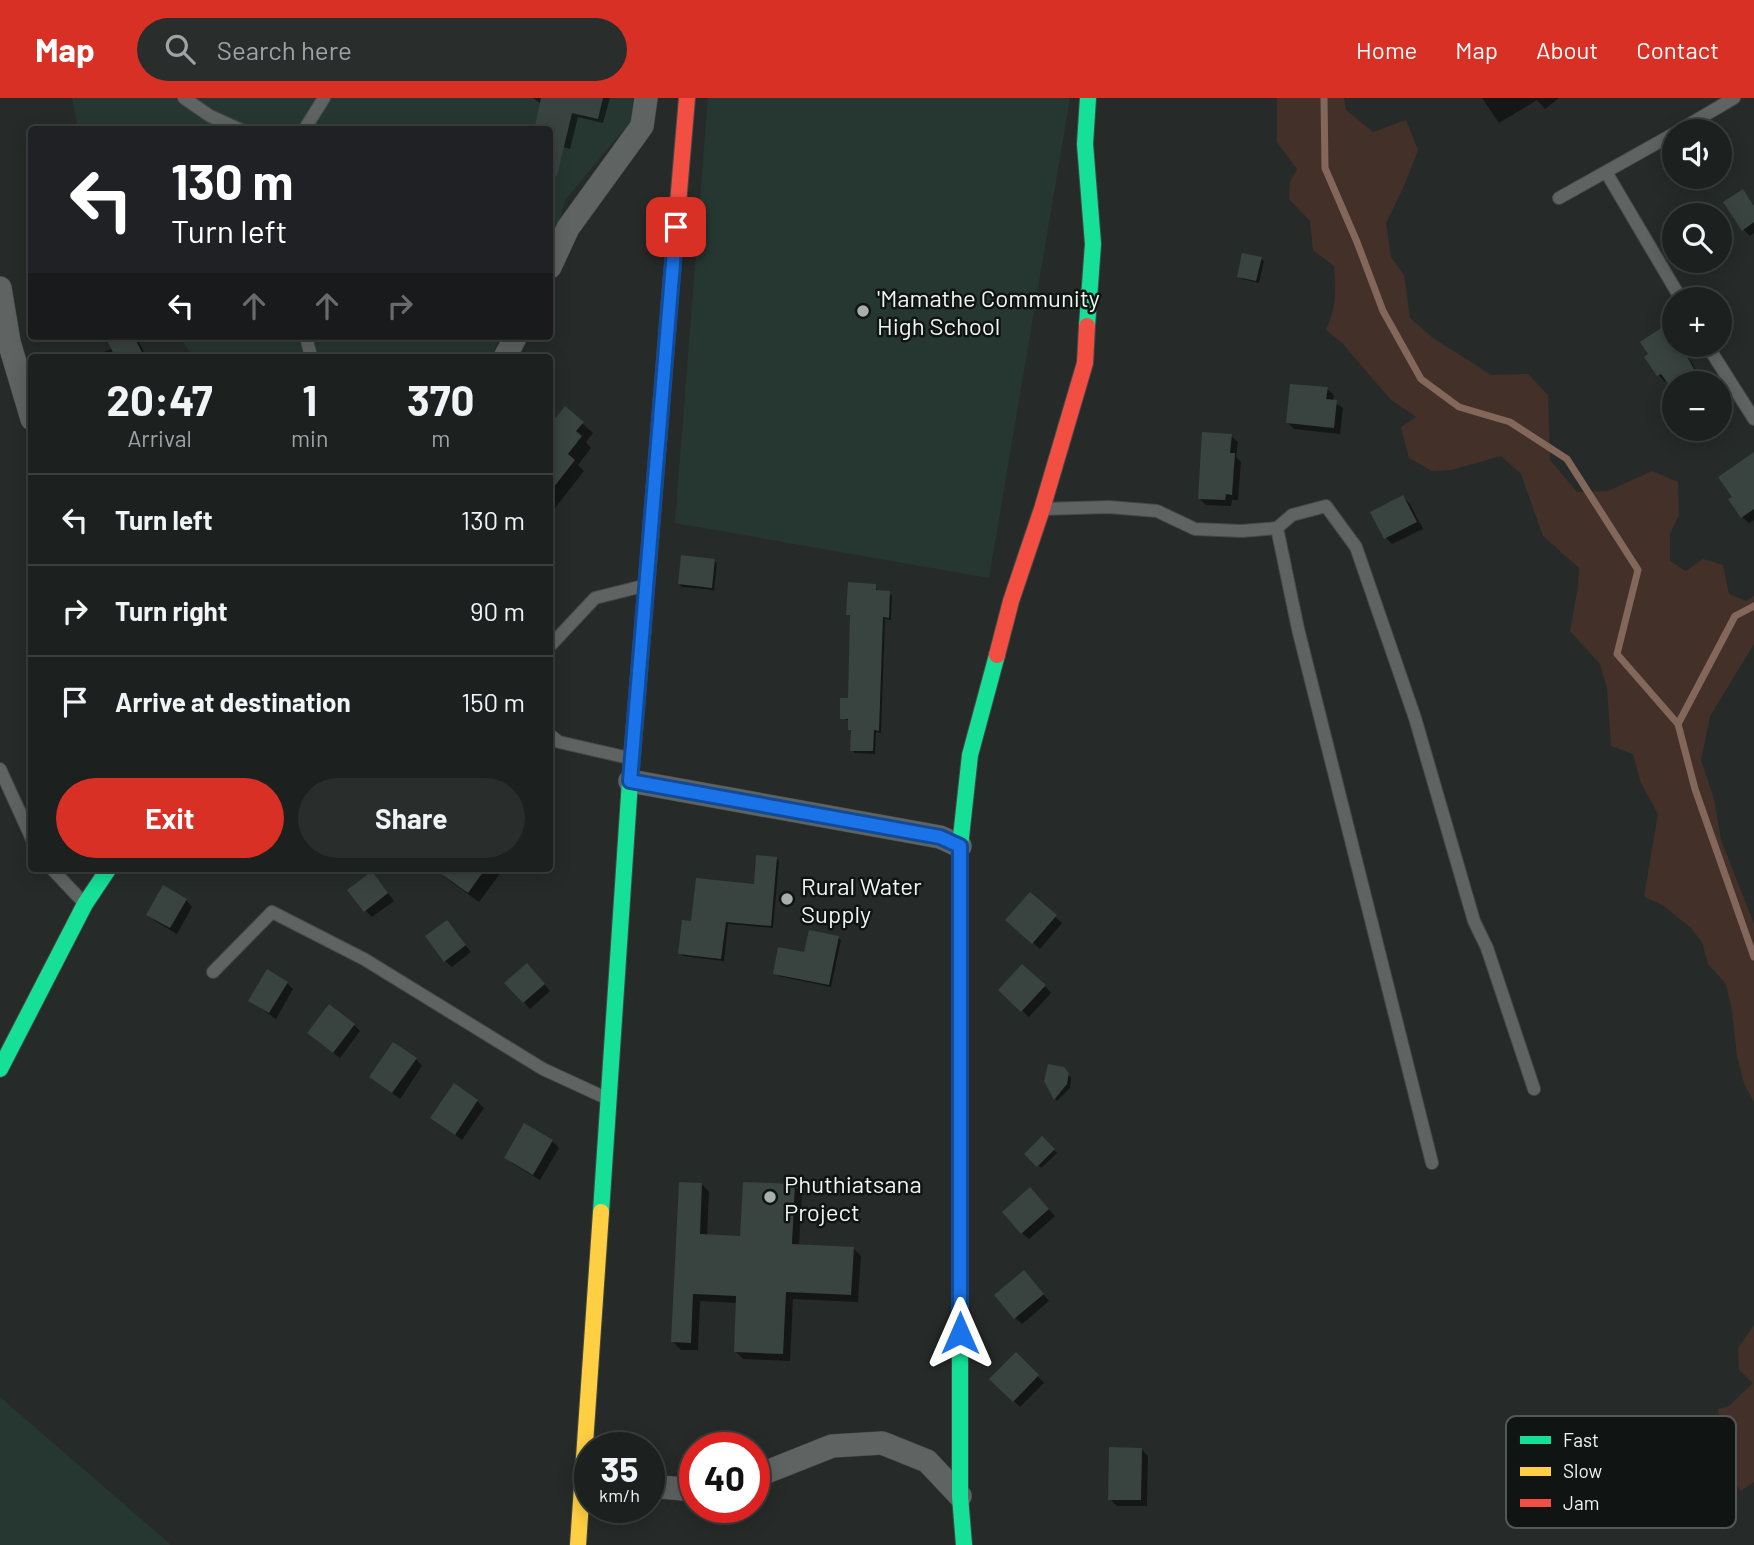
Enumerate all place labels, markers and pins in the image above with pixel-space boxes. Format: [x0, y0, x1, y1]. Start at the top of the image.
pin [646, 197, 706, 257]
place label: 'Mamathe Community High School [877, 283, 1100, 340]
marker: 'Mamathe Community High School [855, 303, 871, 319]
place label: Rural Water Supply [801, 871, 922, 928]
marker: Rural Water Supply [779, 891, 795, 907]
place label: Phuthiatsana Project [784, 1169, 922, 1226]
marker: Phuthiatsana Project [762, 1189, 778, 1205]

